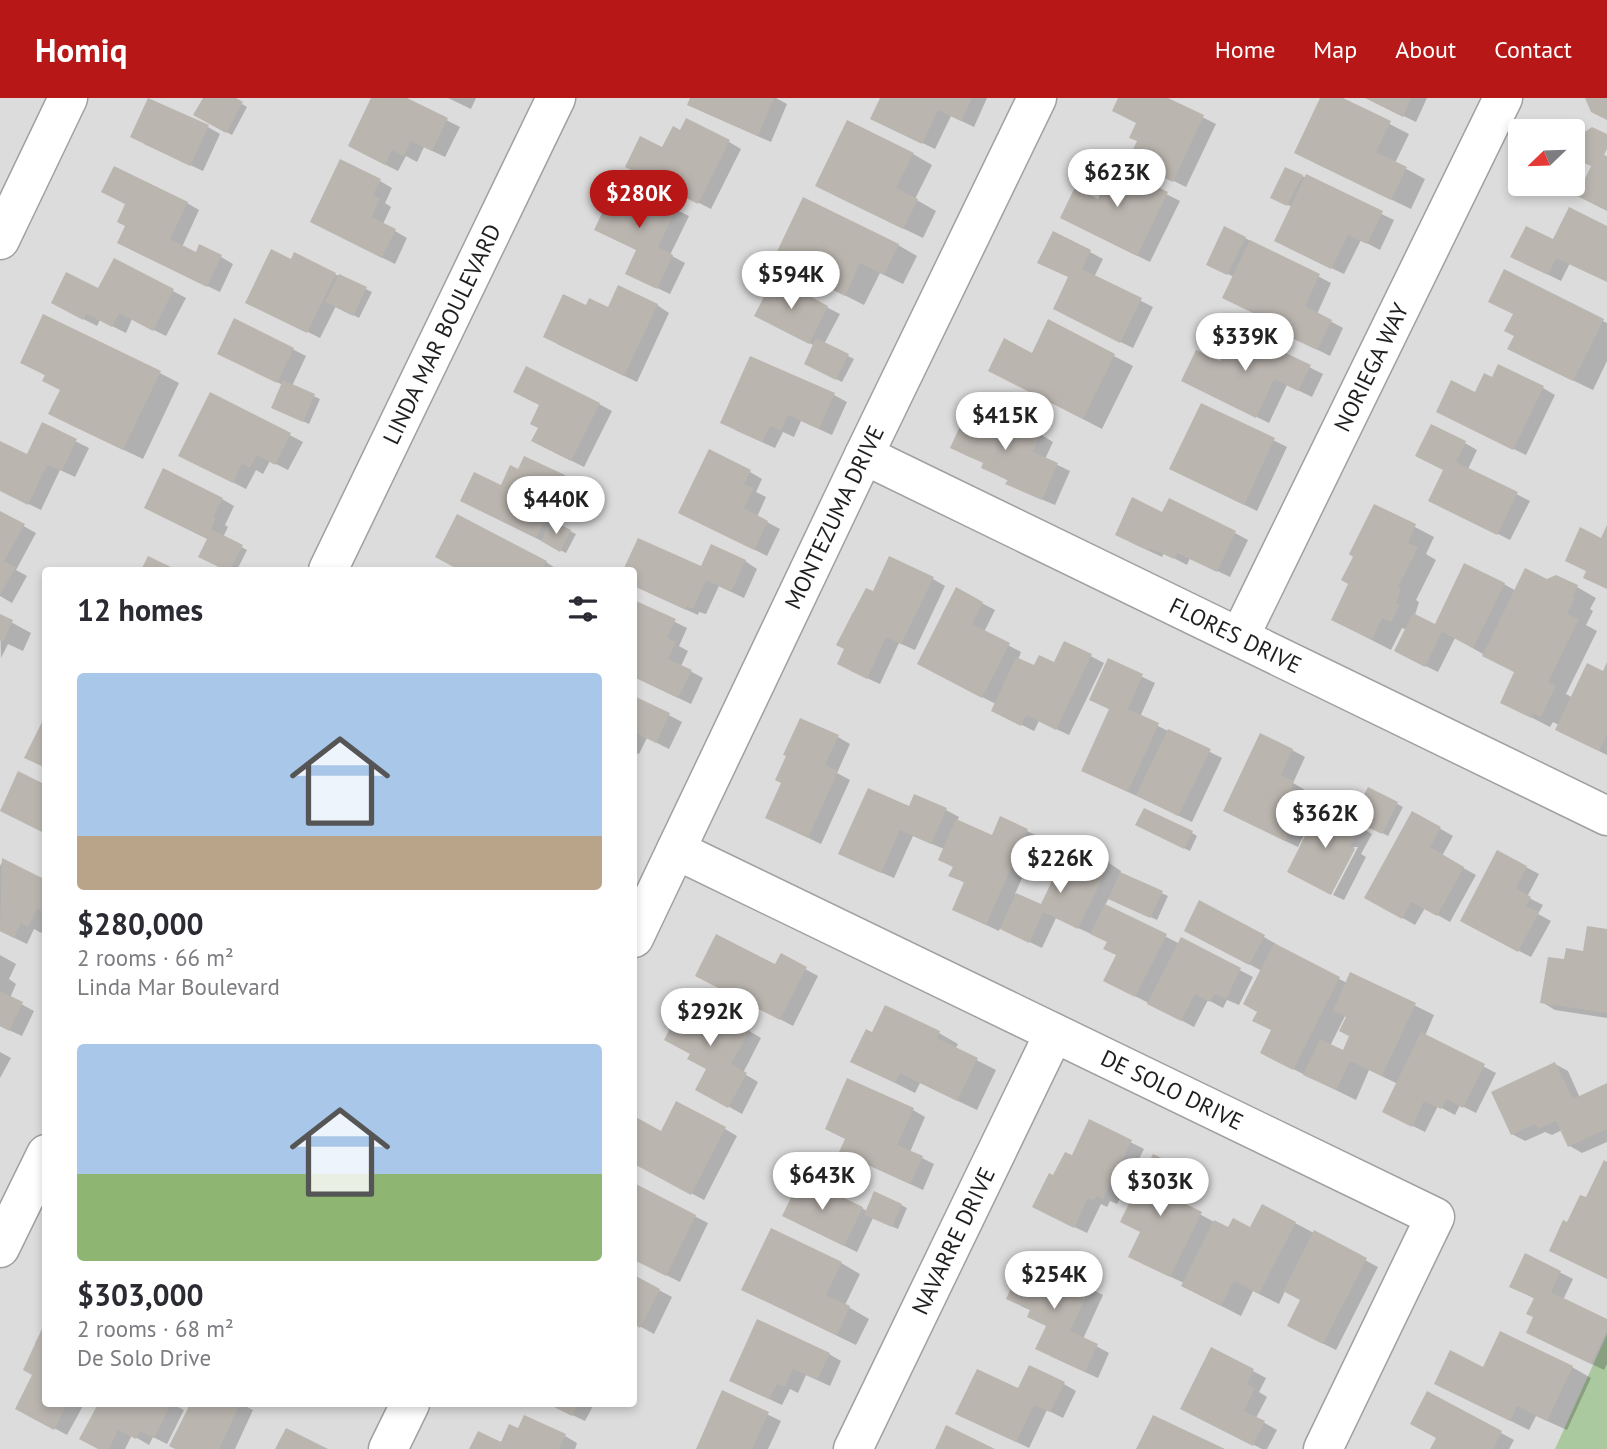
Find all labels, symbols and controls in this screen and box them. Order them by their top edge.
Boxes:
text: Homiq [35,28,127,71]
text: Home [1215,34,1275,65]
text: Map [1313,34,1357,65]
text: About [1395,34,1456,65]
text: Contact [1494,34,1572,65]
north arrow [1508,119,1586,196]
map controls [1508,119,1585,196]
pin: $623K [1068,150,1166,209]
text: $623K [1084,157,1150,186]
pin: $280K [590,170,688,230]
text: $280K [606,178,672,207]
street label: LINDA MAR BOULEVARD [376,219,507,449]
pin: $594K [742,252,840,311]
text: $594K [758,259,824,288]
street label: NORIEGA WAY [1327,298,1415,436]
pin: $339K [1196,314,1294,373]
text: $339K [1212,321,1278,350]
pin: $415K [956,392,1054,452]
text: $415K [972,400,1038,429]
street label: MONTEZUMA DRIVE [778,421,890,613]
pin: $440K [507,476,605,536]
text: $440K [523,484,589,513]
text: 12 homes [77,590,203,629]
icon: filters [564,590,602,628]
street label: FLORES DRIVE [1165,591,1306,679]
icon: home [277,718,403,844]
pin: $362K [1276,790,1374,850]
text: $362K [1292,798,1358,827]
pin: $226K [1011,836,1109,895]
text: $226K [1027,843,1093,872]
text: $280,000 [77,904,204,943]
text: 2 rooms · 66 m² [77,943,234,972]
text: Linda Mar Boulevard [77,972,280,1001]
pin: $292K [661,988,759,1048]
text: $292K [677,996,743,1025]
street label: DE SOLO DRIVE [1096,1043,1248,1136]
icon: home [277,1089,403,1215]
pin: $643K [773,1152,871,1212]
pin: $303K [1111,1158,1209,1218]
text: $643K [789,1160,855,1189]
street label: NAVARRE DRIVE [905,1162,1001,1319]
text: $303K [1127,1166,1193,1195]
pin: $254K [1005,1252,1103,1311]
text: $254K [1021,1259,1087,1288]
text: $303,000 [77,1275,204,1314]
text: 2 rooms · 68 m² [77,1314,234,1343]
text: De Solo Drive [77,1343,211,1372]

